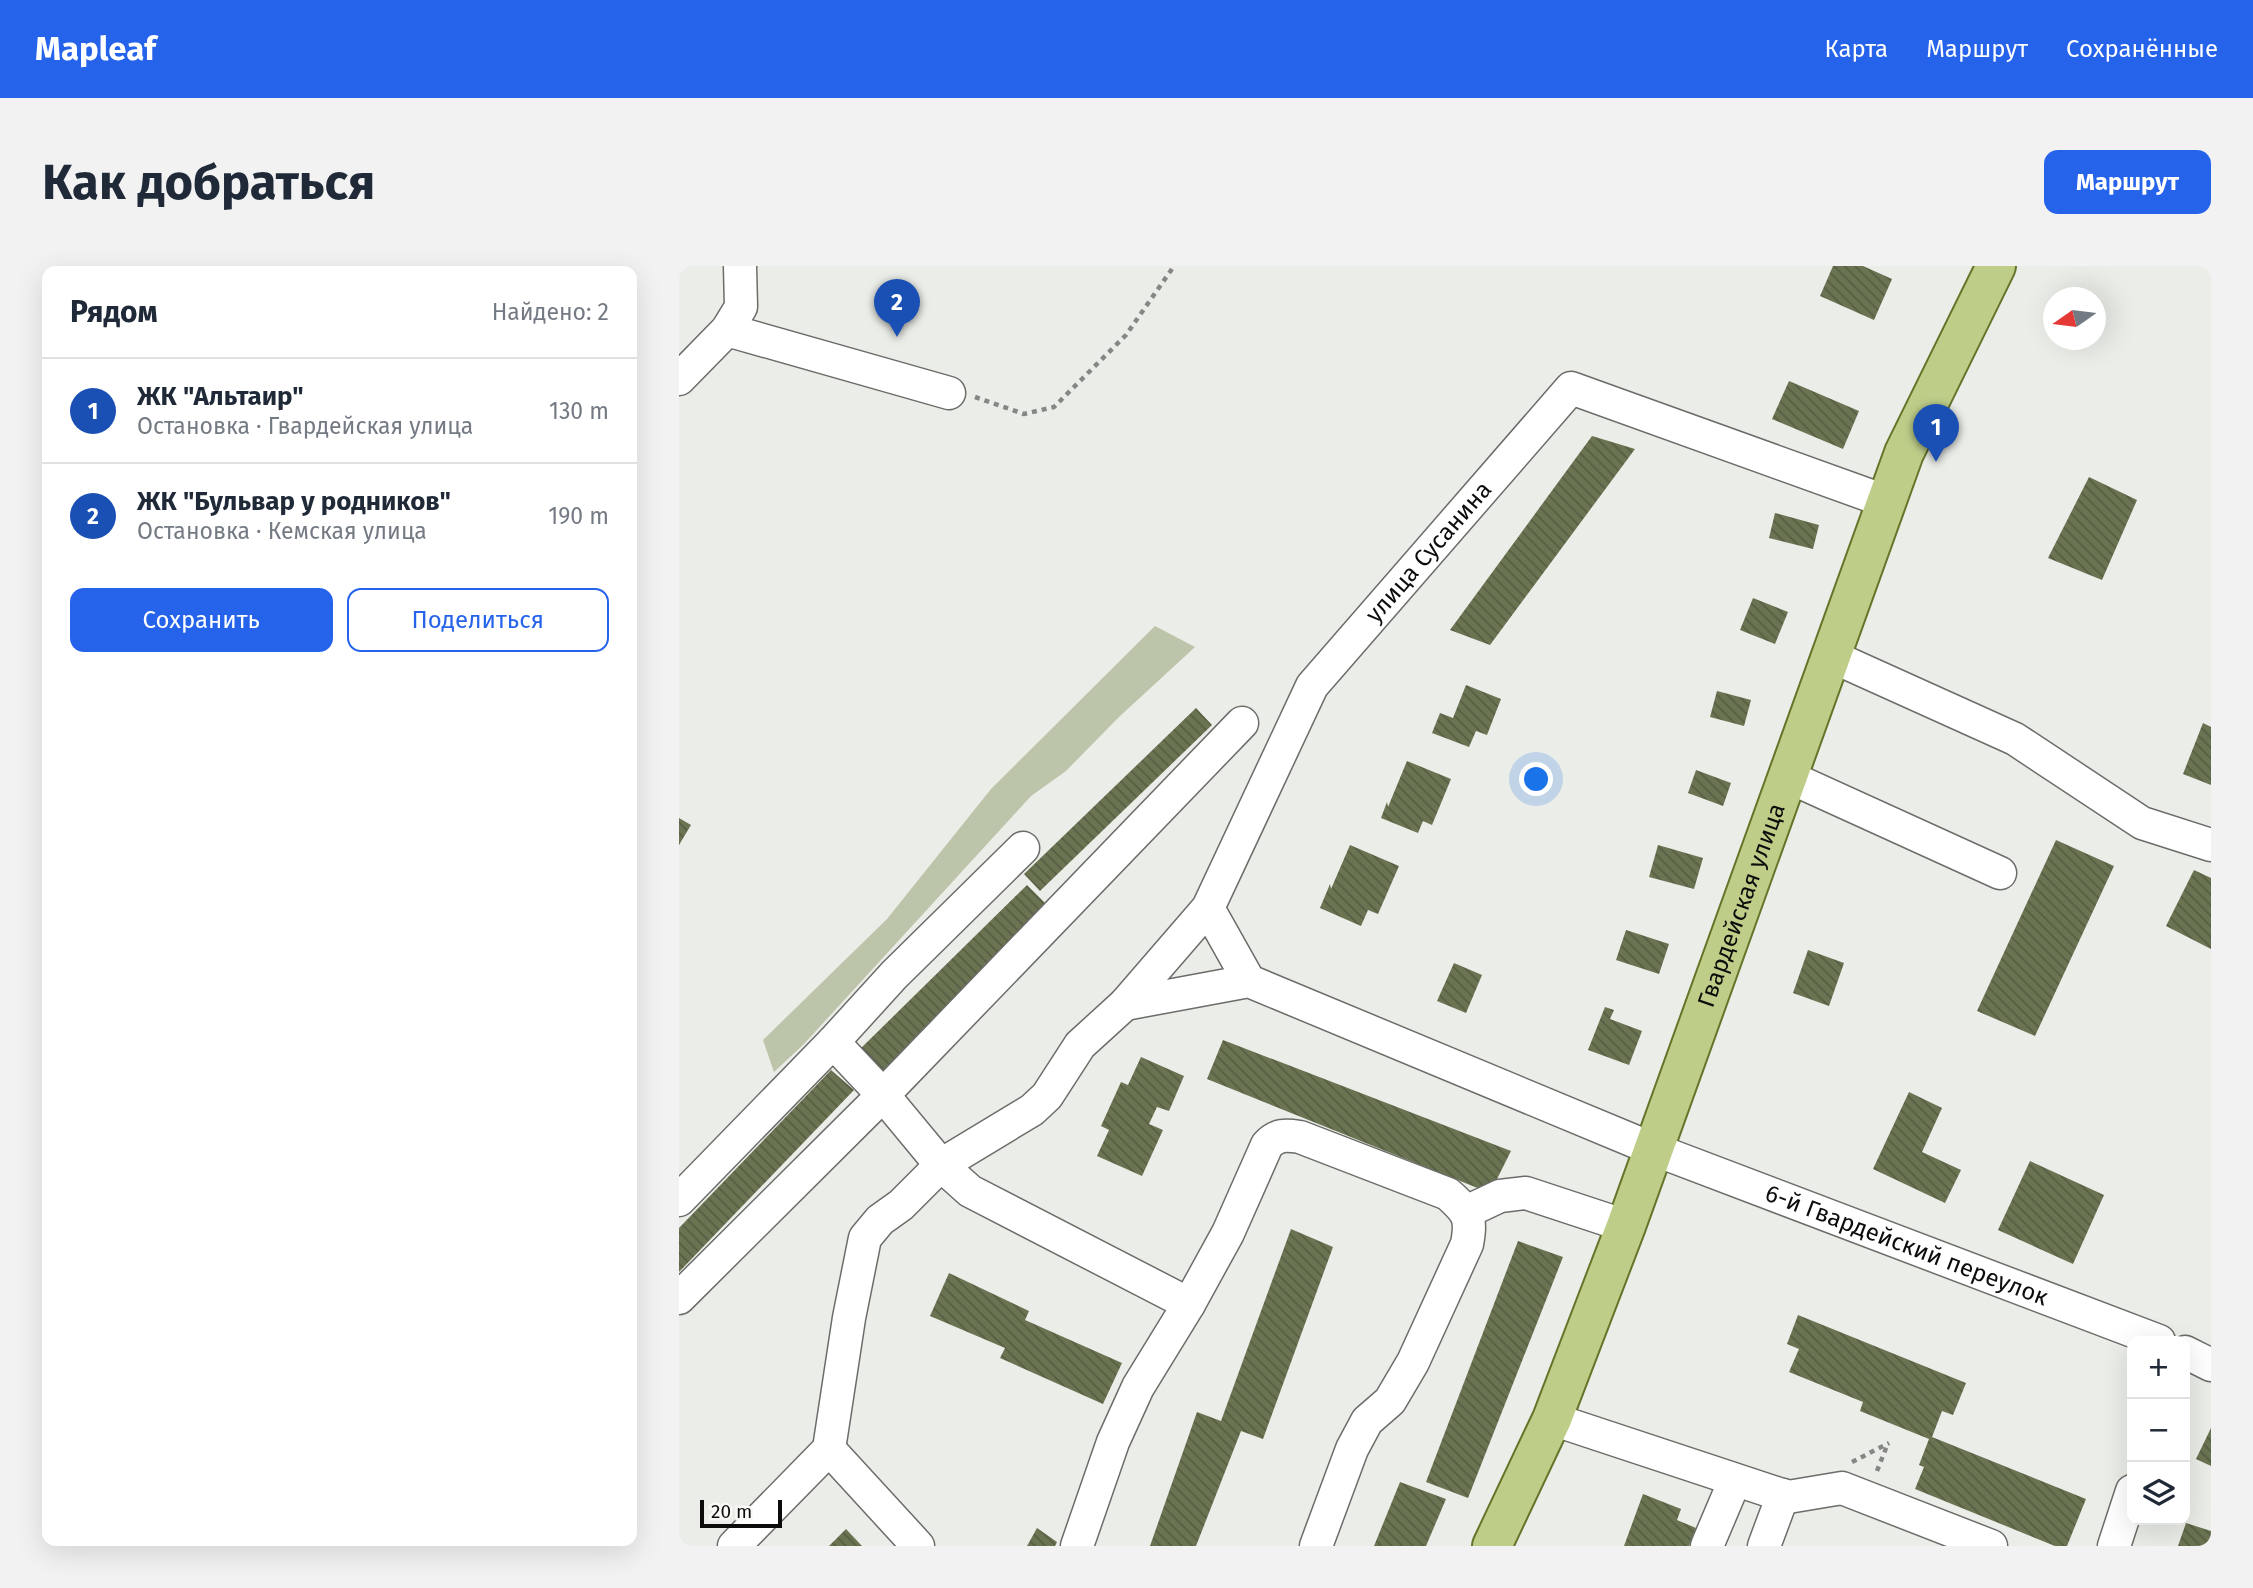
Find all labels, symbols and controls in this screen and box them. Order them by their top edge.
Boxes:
text: Mapleaf [35,29,156,69]
text: Карта [1825,35,1888,63]
text: Маршрут [1926,35,2028,63]
text: Сохранённые [2066,35,2218,63]
button: Маршрут [2044,150,2211,214]
text: Как добраться [42,153,375,212]
pin: 2 [874,279,920,337]
north arrow [2043,287,2106,350]
text: Рядом [70,294,158,330]
text: Найдено: 2 [492,298,609,326]
text: ЖК "Альтаир" [137,381,304,412]
text: 1 [88,397,98,425]
text: 130 m [549,397,609,425]
pin: 1 [1913,404,1959,462]
text: Остановка · Гвардейская улица [137,412,473,440]
street label: улица Сусанина [1360,476,1497,628]
text: ЖК "Бульвар у родников" [137,486,451,517]
text: 2 [87,502,99,530]
text: 190 m [548,502,609,530]
text: Остановка · Кемская улица [137,517,427,545]
button: Сохранить [70,588,333,652]
button: Поделиться [347,588,609,652]
your location [1519,762,1553,796]
street label: Гвардейская улица [1692,800,1791,1011]
street label: 6-й Гвардейский переулок [1761,1179,2053,1312]
map controls [2127,1336,2190,1525]
button: + [2127,1336,2190,1399]
button: − [2127,1399,2190,1462]
button: layers [2127,1462,2190,1525]
scale bar [700,1497,782,1529]
text: 20 m [711,1500,752,1523]

